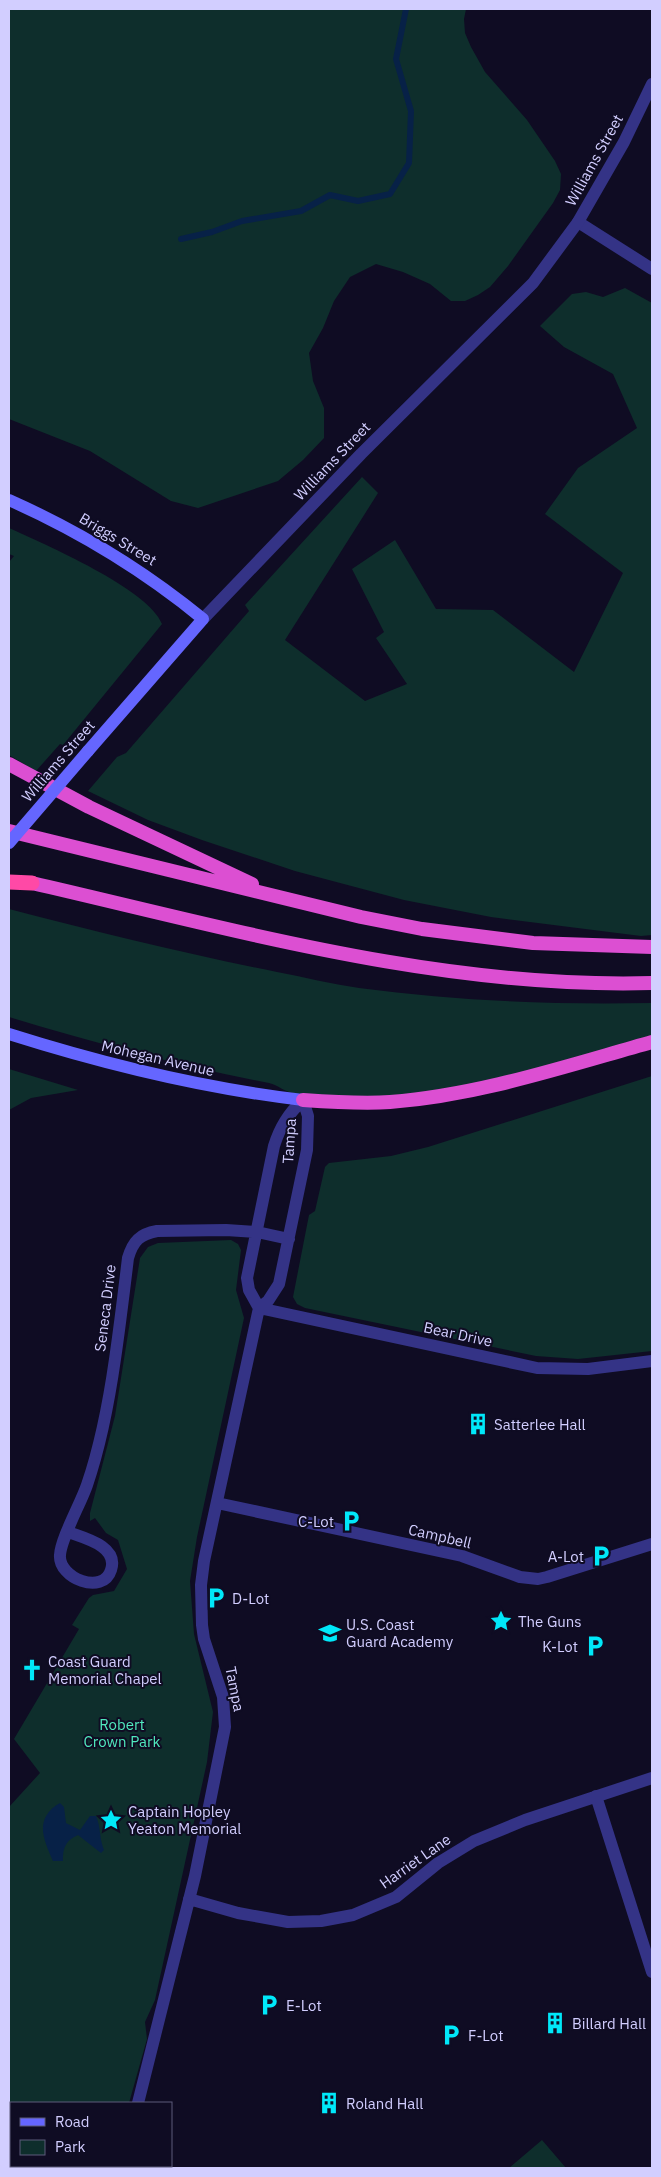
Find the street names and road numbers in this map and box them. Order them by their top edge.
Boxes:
street label: Williams Street [561,111,627,209]
street label: Williams Street [290,418,374,504]
street label: Briggs Street [76,508,160,570]
street label: Williams Street [17,716,99,806]
street label: Mohegan Avenue [100,1036,216,1080]
street label: Tampa [278,1118,300,1164]
street label: Seneca Drive [90,1263,120,1353]
street label: Bear Drive [422,1317,494,1351]
street label: Campbell [407,1520,473,1552]
street label: Tampa [221,1665,249,1713]
street label: Harriet Lane [376,1830,454,1892]

